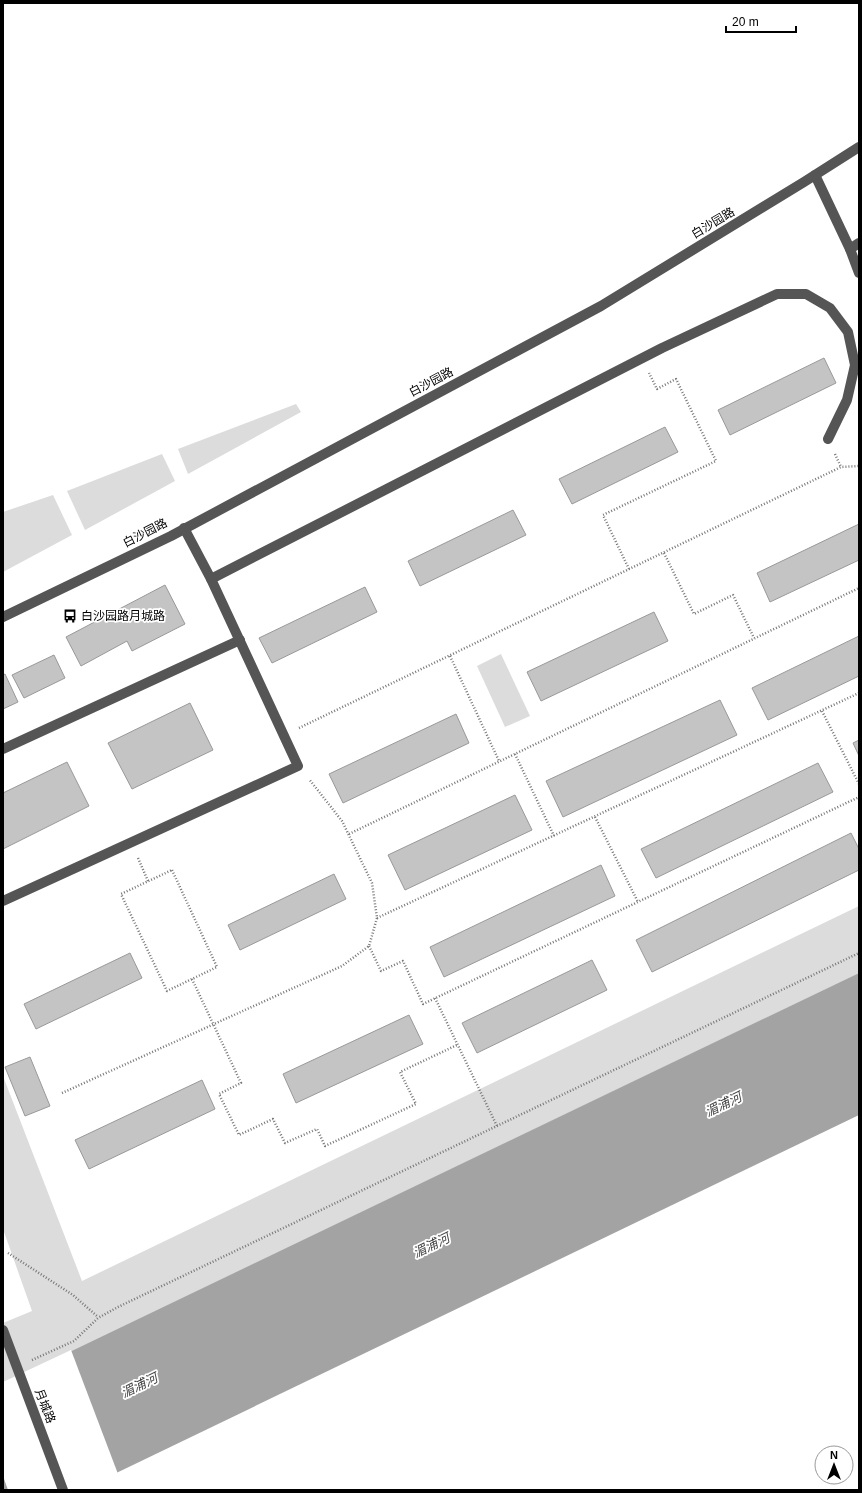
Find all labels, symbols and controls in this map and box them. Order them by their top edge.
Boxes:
scale bar [726,8,796,34]
text: 20 m [732,15,759,29]
street label: 白沙园路 [689,205,737,241]
street label: 白沙园路 [407,365,455,399]
street label: 白沙园路 [120,516,170,550]
bus stop icon: 白沙园路月城路 [62,608,78,624]
place label: 白沙园路月城路 [81,609,165,623]
water label: 湄浦河 [702,1088,747,1120]
water label: 湄浦河 [410,1229,455,1261]
water label: 湄浦河 [118,1369,163,1401]
street label: 月城路 [32,1387,58,1425]
north arrow [814,1445,854,1485]
text: N [830,1449,838,1461]

